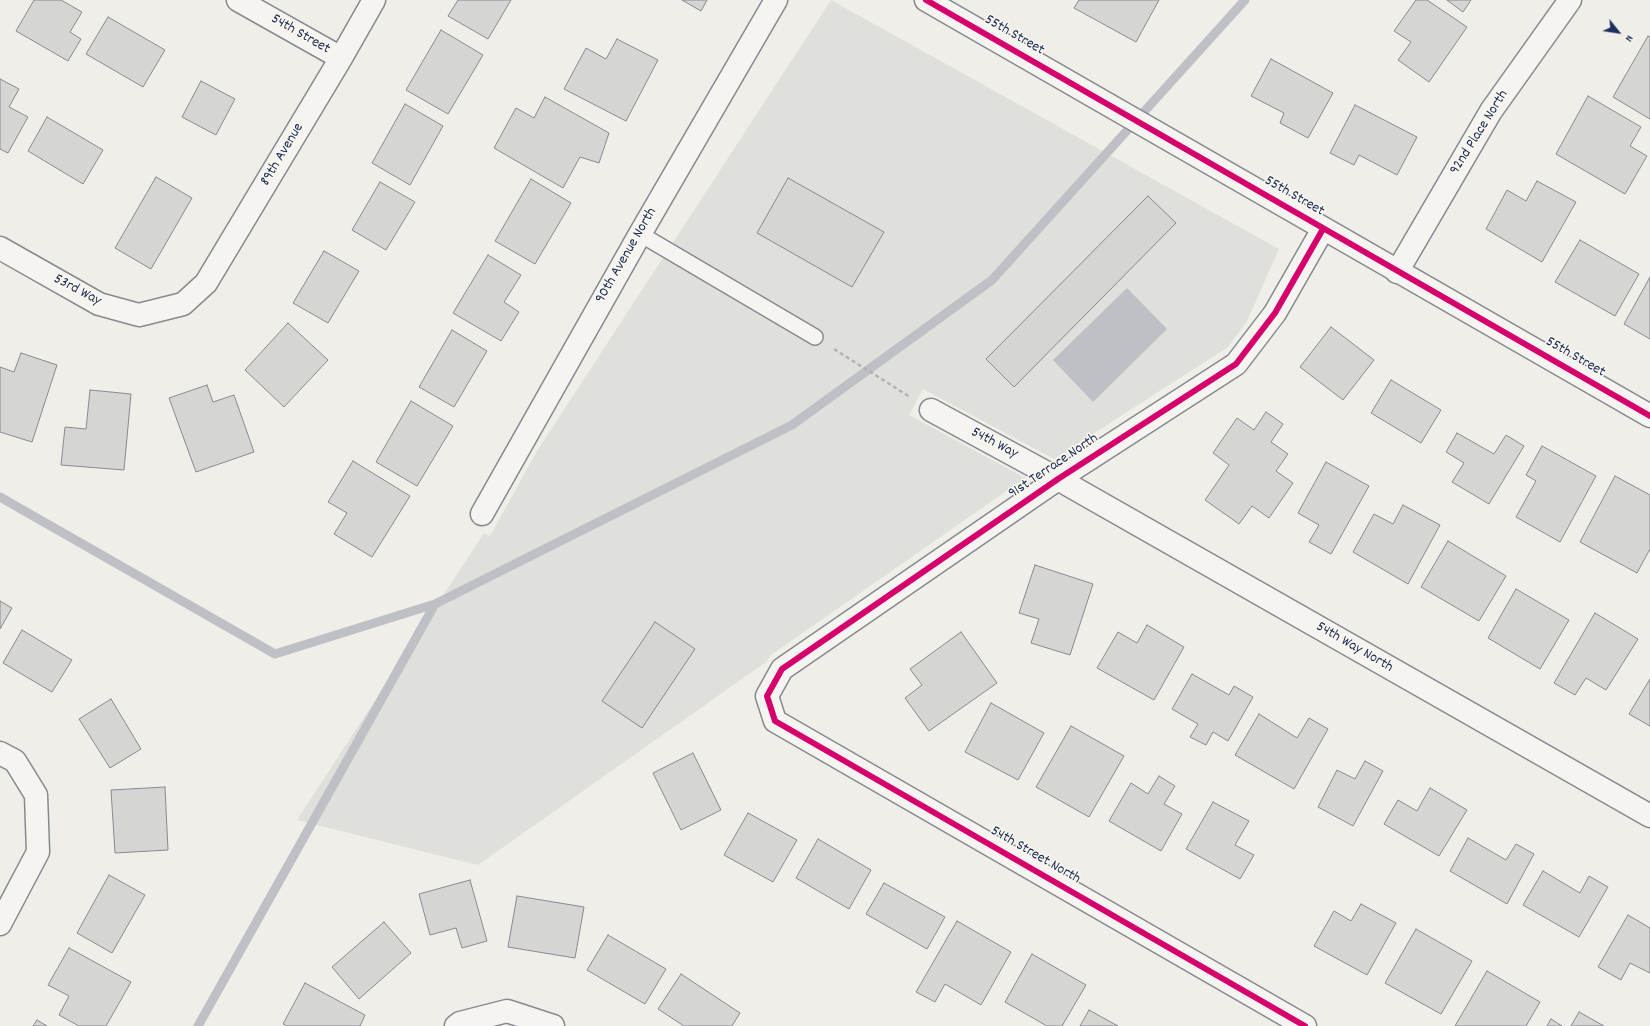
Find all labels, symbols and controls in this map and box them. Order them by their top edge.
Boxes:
street label: 54th Street [267,11,333,59]
street label: 55th Street [981,12,1047,60]
north arrow [1598,12,1638,52]
text: N [1620,32,1637,44]
street label: 92nd Place North [1447,87,1513,179]
street label: 89th Avenue [257,120,309,190]
street label: 55th Street [1261,173,1327,221]
street label: 90th Avenue North [592,205,662,307]
street label: 53rd Way [50,271,104,311]
street label: 55th Street [1542,334,1608,382]
street label: 54th Way [967,424,1021,464]
street label: 91st Terrace North [1006,430,1102,504]
street label: 54th Way North [1312,619,1396,677]
street label: 54th Street North [987,823,1083,889]

